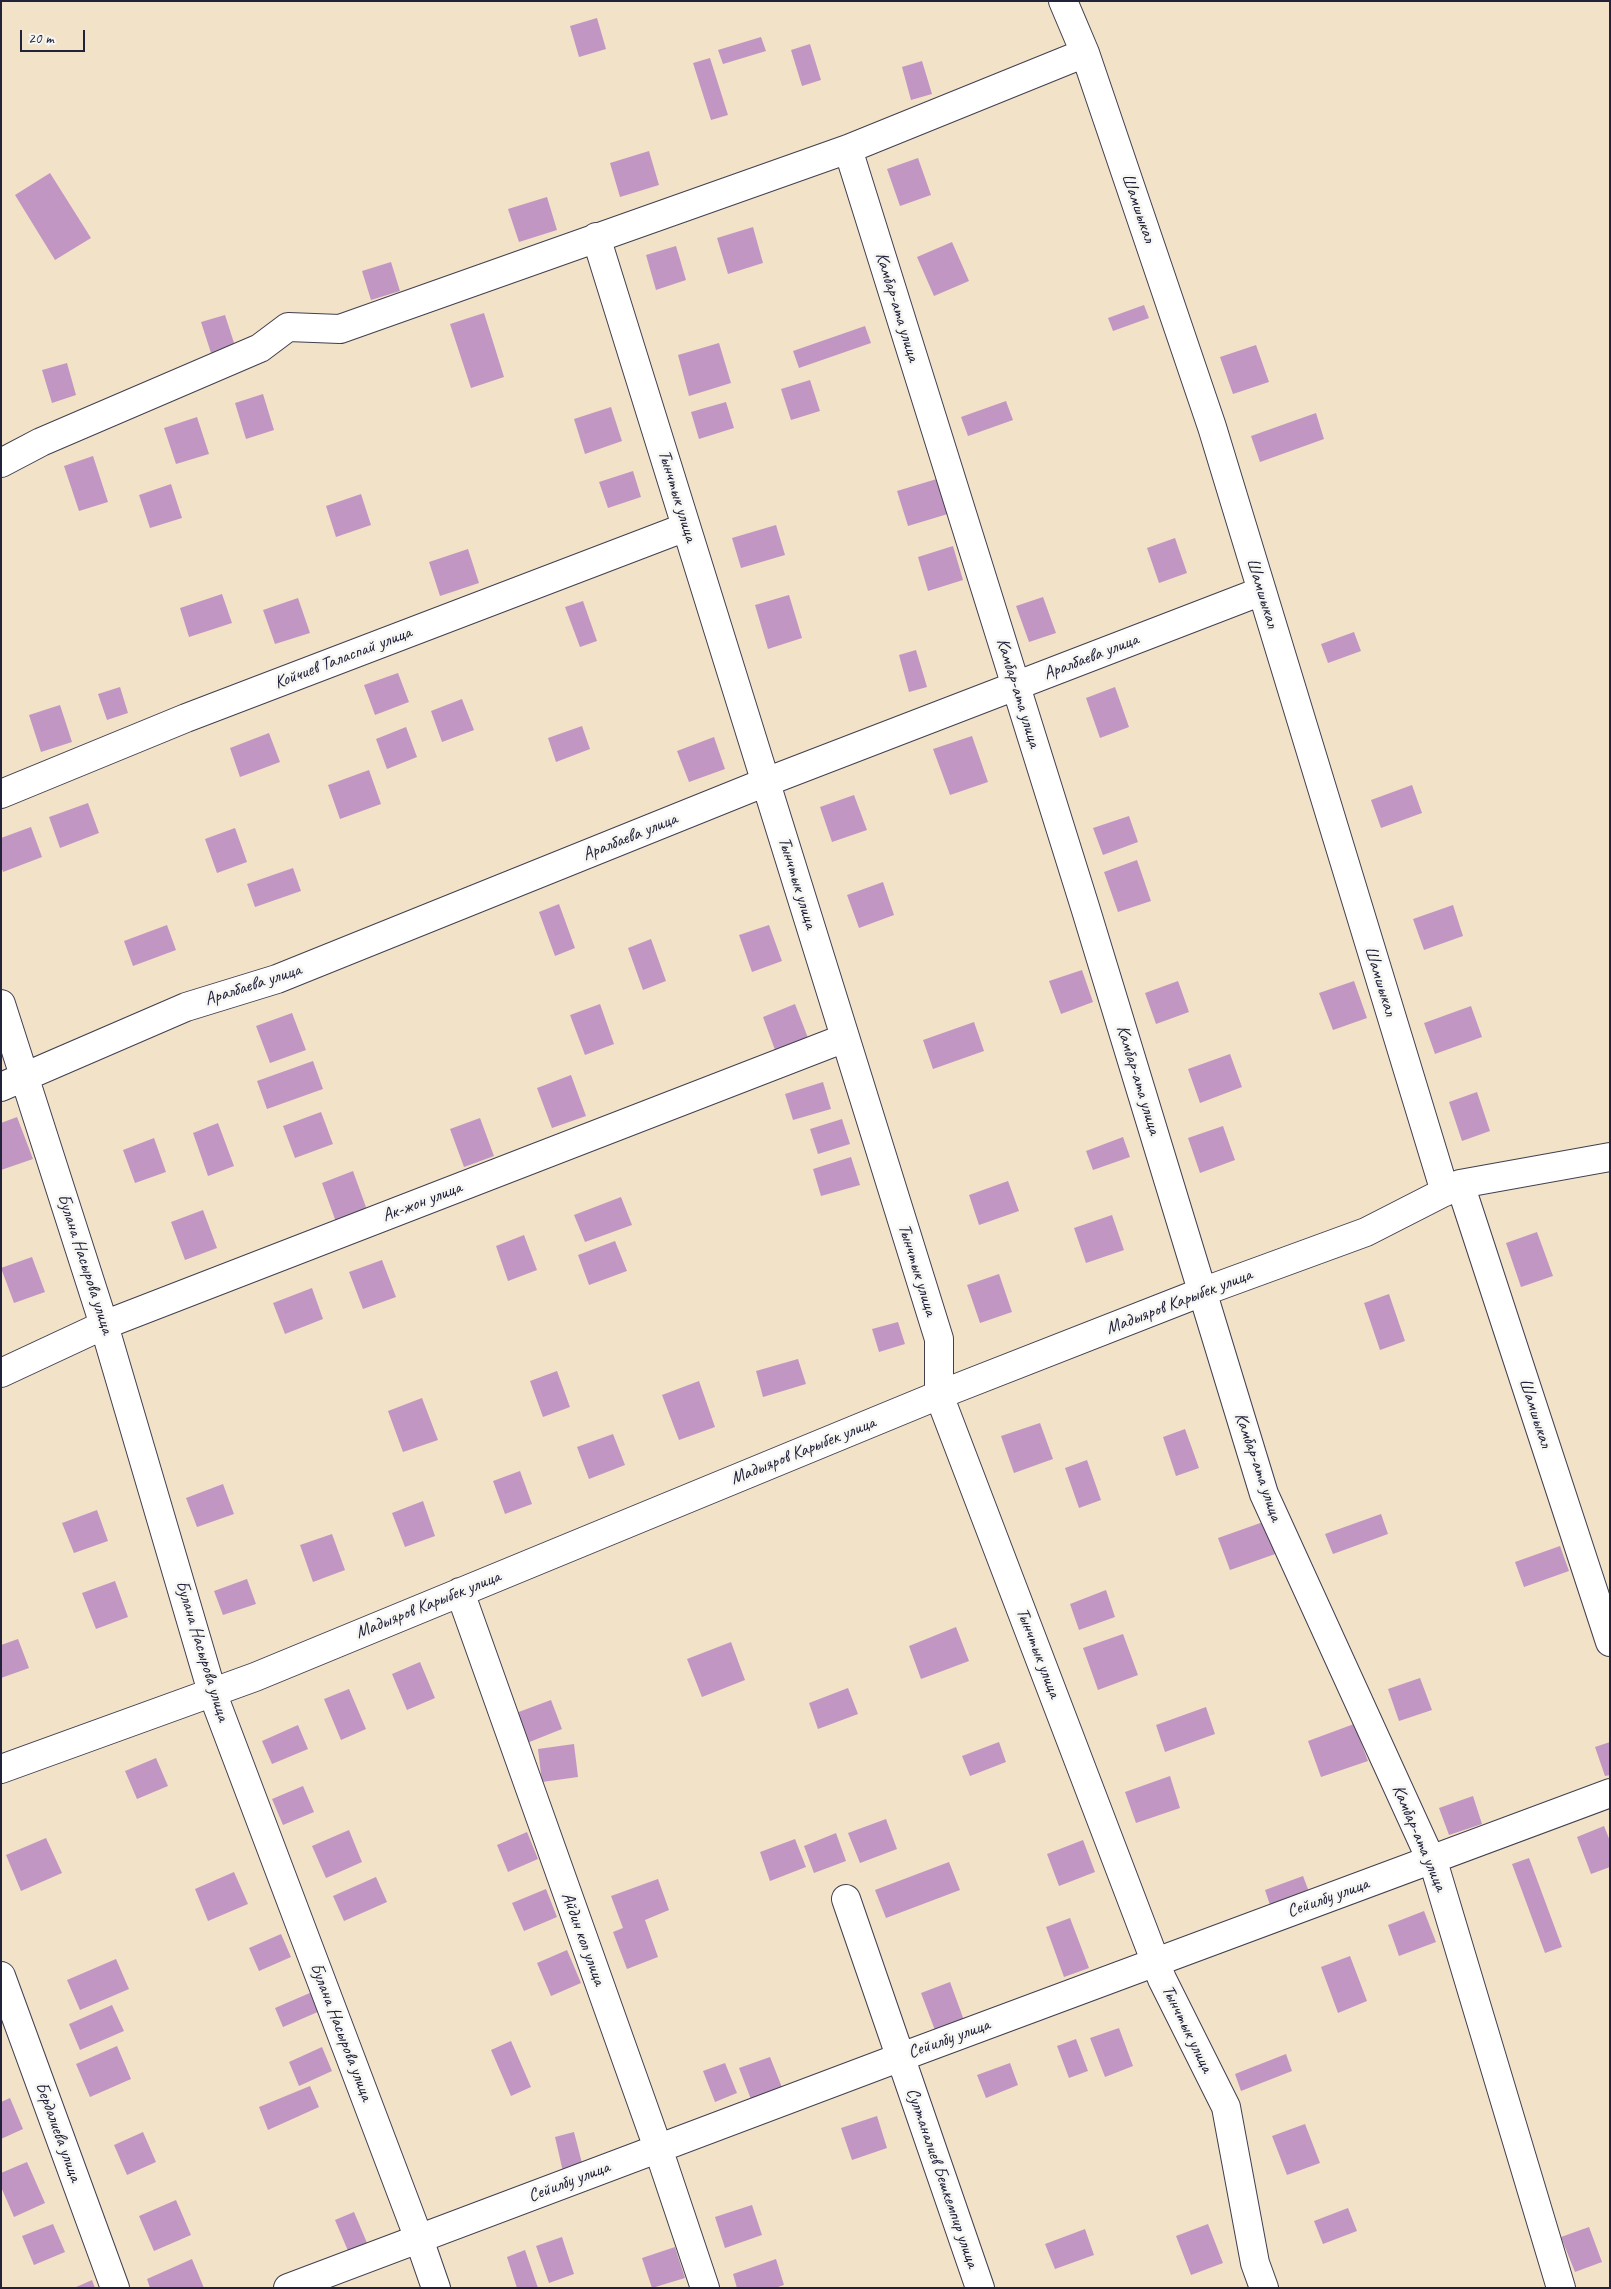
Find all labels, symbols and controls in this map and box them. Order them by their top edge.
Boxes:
scale bar [22,20,88,52]
text: 20 m [28,29,54,48]
street label: Шамшыкал [1116,171,1160,245]
street label: Камбар-ата улица [870,250,924,364]
street label: Тынчтык улица [653,448,701,544]
street label: Шамшыкал [1241,556,1283,630]
street label: Койчиев Таласпай улица [271,622,415,694]
street label: Аралбаева улица [1040,629,1142,685]
street label: Камбар-ата улица [991,636,1045,750]
street label: Аралбаева улица [580,808,680,866]
street label: Тынчтык улица [773,835,821,931]
street label: Шамшыкал [1359,944,1401,1018]
street label: Аралбаева улица [202,959,304,1011]
street label: Камбар-ата улица [1111,1023,1165,1137]
street label: Ак-жон улица [379,1177,465,1227]
street label: Булана Насырова улица [52,1191,118,1337]
street label: Тынчтык улица [893,1222,941,1318]
street label: Мадыяров Карыбек улица [1103,1264,1255,1340]
street label: Шамшыкал [1514,1376,1556,1450]
street label: Камбар-ата улица [1229,1410,1287,1524]
street label: Мадыяров Карыбек улица [727,1412,879,1490]
street label: Мадыяров Карыбек улица [352,1566,504,1644]
street label: Булана Насырова улица [170,1578,234,1724]
street label: Тынчтык улица [1011,1605,1065,1701]
street label: Камбар-ата улица [1387,1782,1451,1894]
street label: Сейилбу улица [1284,1873,1372,1923]
street label: Айдин кол улица [556,1889,610,1989]
street label: Булана Насырова улица [305,1960,377,2104]
street label: Тынчтык улица [1157,1982,1217,2076]
street label: Сейилбу улица [905,2014,993,2064]
street label: Бердалиева улица [30,2079,86,2185]
street label: Султаналиев Бешкемпир улица [901,2085,983,2271]
street label: Сейилбу улица [525,2157,613,2207]

